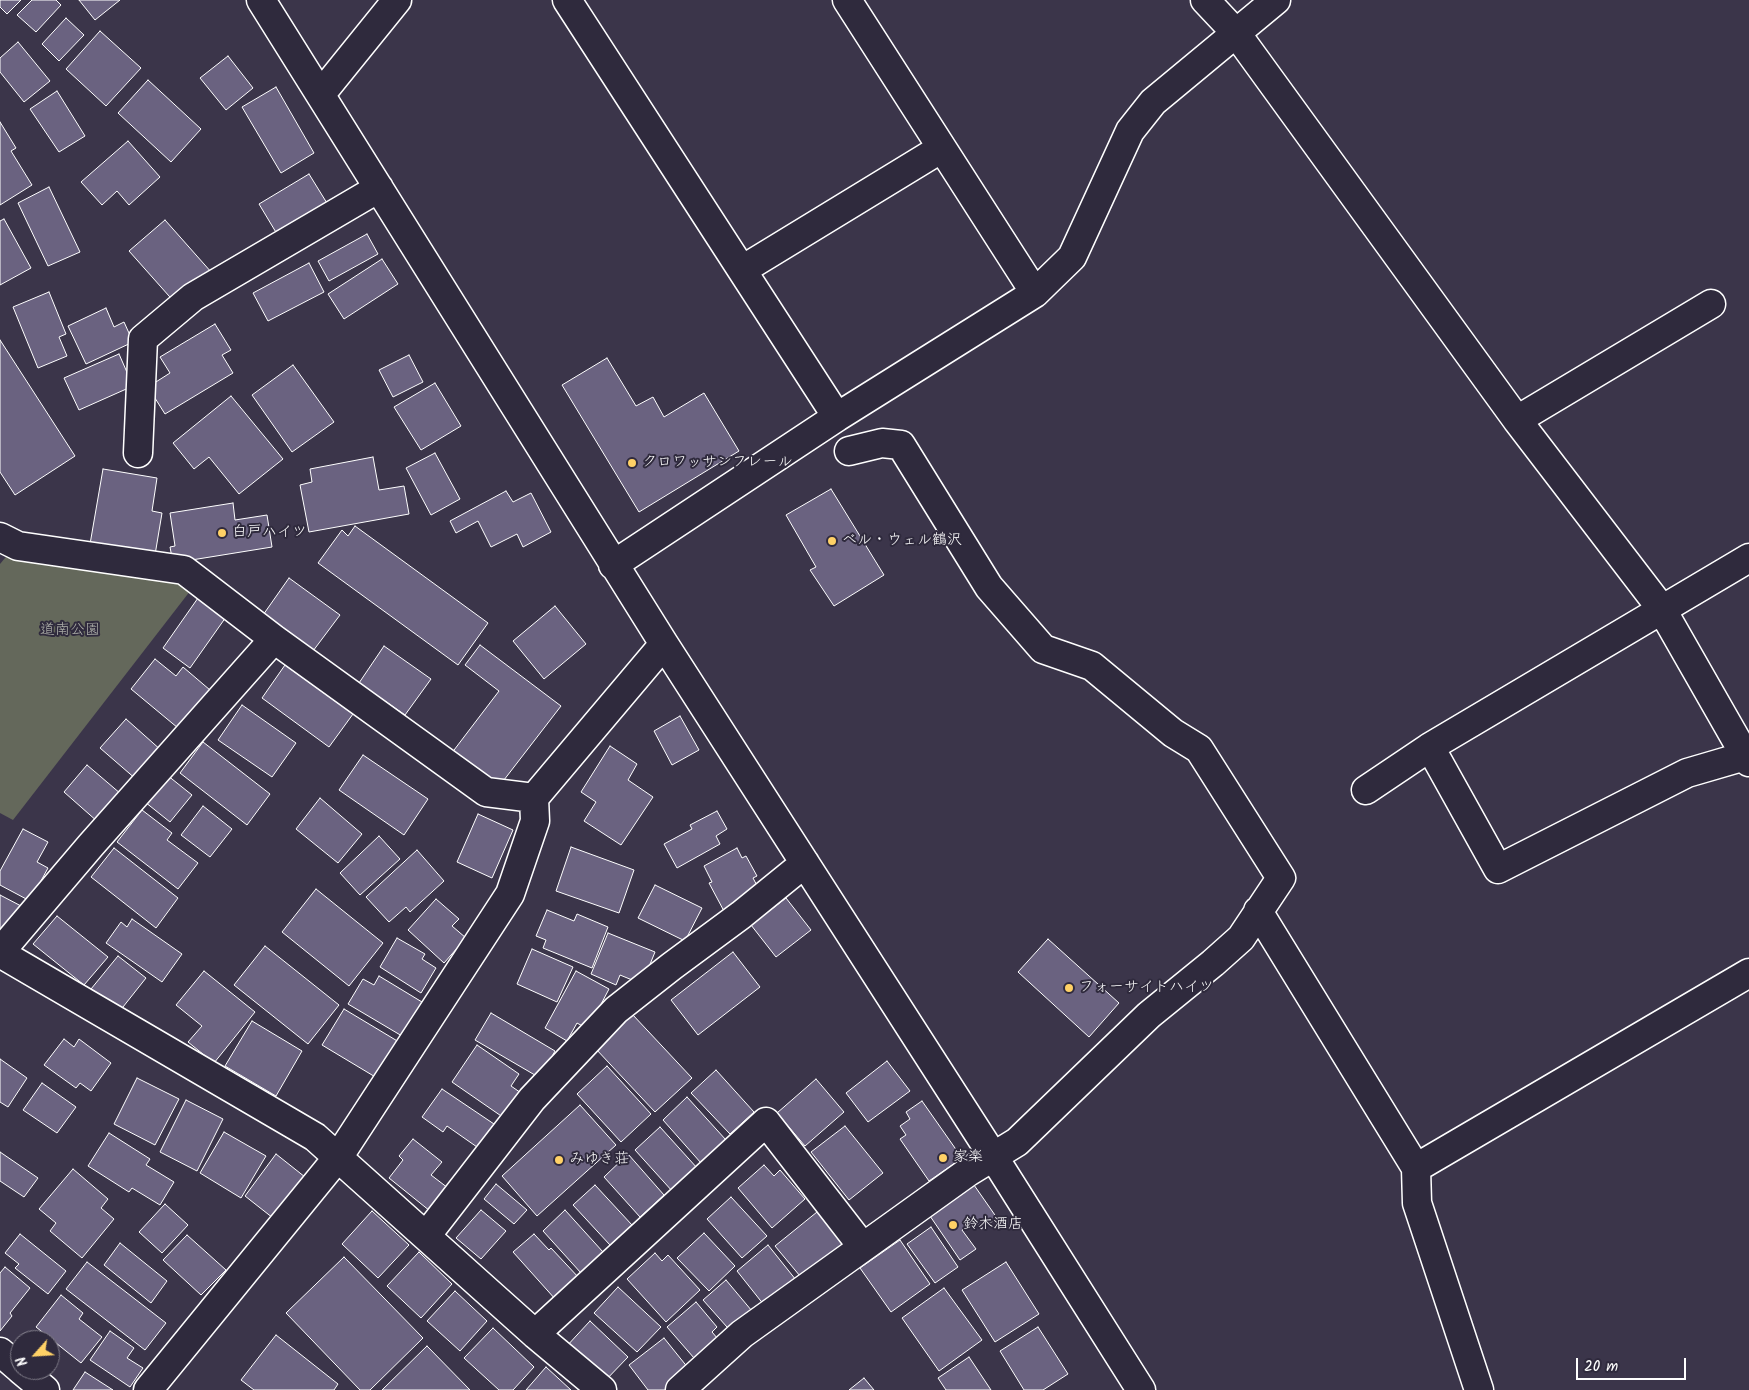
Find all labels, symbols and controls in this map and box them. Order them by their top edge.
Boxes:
place label: クロワッサンフレール [642,454,793,472]
marker: クロワッサンフレール [626,457,638,469]
place label: 白戸ハイツ [232,524,307,542]
marker: 白戸ハイツ [216,527,228,539]
place label: ベル・ウェル鶴沢 [842,532,962,550]
marker: ベル・ウェル鶴沢 [826,535,838,547]
park label: 道南公園 [40,622,100,640]
place label: フォーサイトハイツ [1079,979,1214,997]
marker: フォーサイトハイツ [1063,982,1075,994]
place label: 家楽 [953,1149,983,1167]
place label: みゆき荘 [569,1151,629,1169]
marker: 家楽 [937,1152,949,1164]
marker: みゆき荘 [553,1154,565,1166]
place label: 鈴木酒店 [963,1216,1023,1234]
marker: 鈴木酒店 [947,1219,959,1231]
north arrow [10,1330,60,1380]
scale bar [1579,1348,1689,1380]
text: N [11,1352,34,1370]
text: 20 m [1584,1355,1618,1379]

